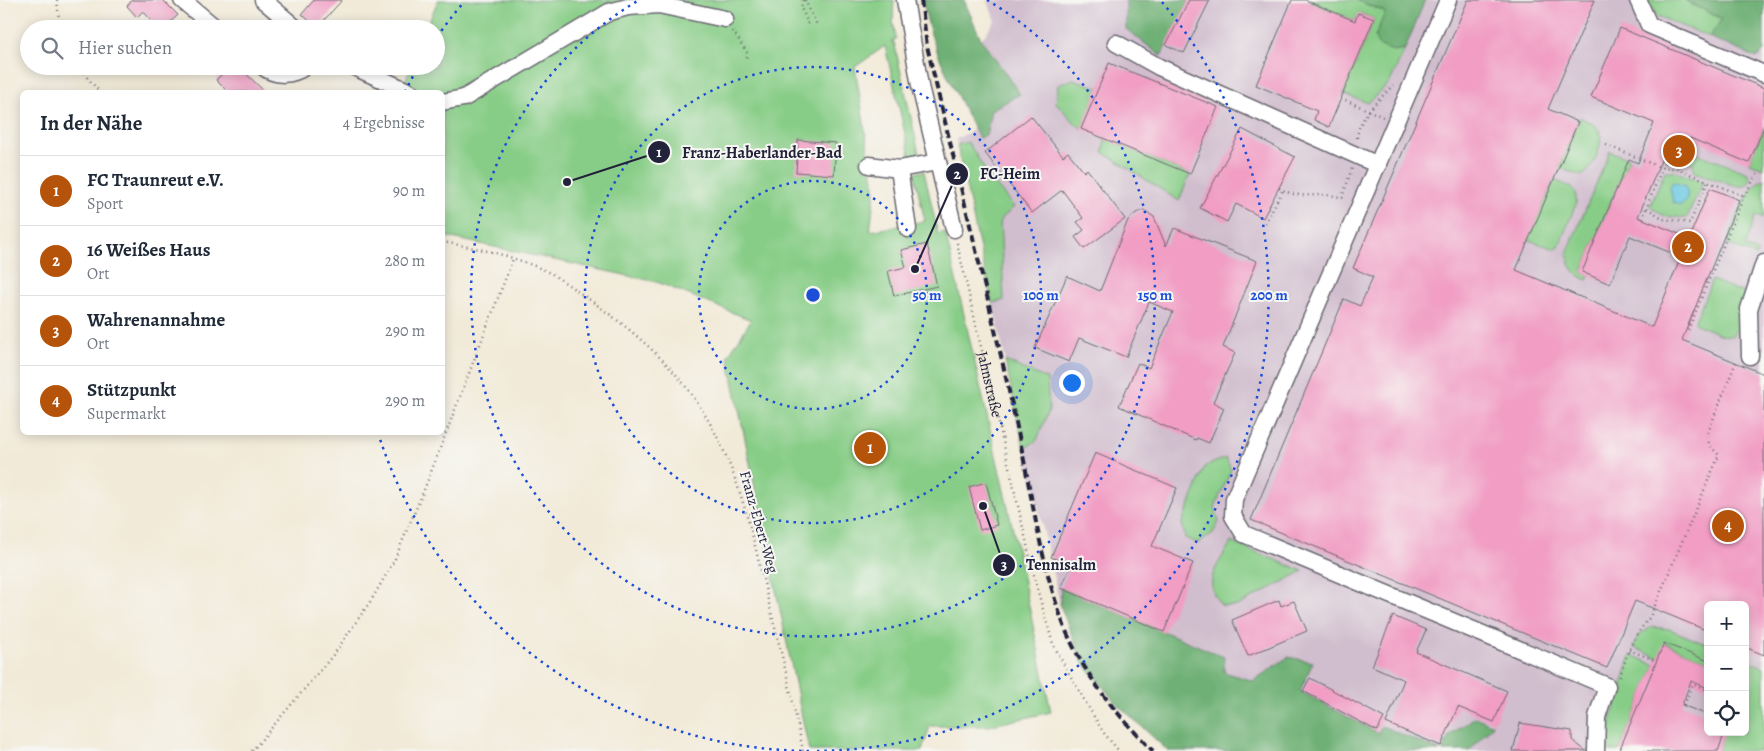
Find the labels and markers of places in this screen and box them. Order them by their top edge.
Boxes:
pin: 3 [1663,132,1695,170]
callout: Franz-Haberlander-Bad [647,137,852,168]
callout: FC-Heim [945,158,1050,189]
pin: 2 [1672,228,1704,266]
centre of rings [804,286,822,304]
pin: 1 [854,429,886,467]
pin: 4 [1712,507,1744,545]
callout: Tennisalm [991,549,1107,580]

